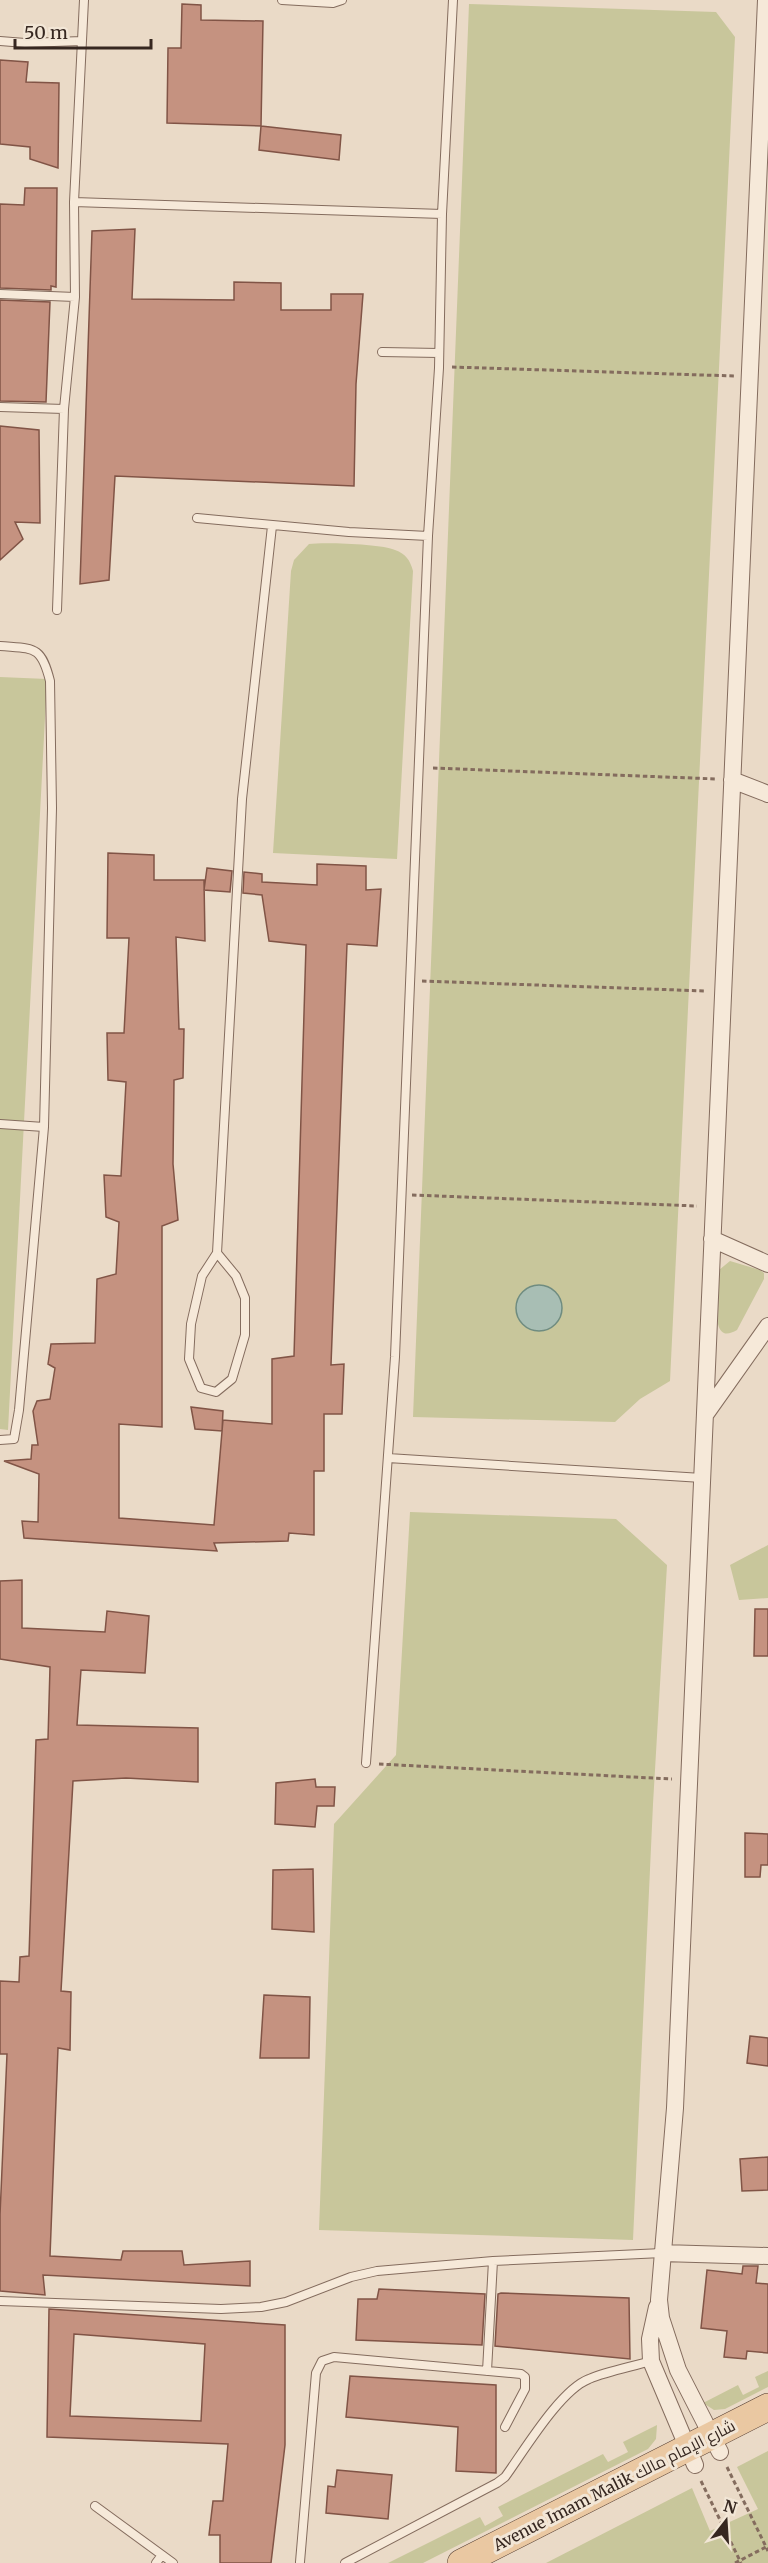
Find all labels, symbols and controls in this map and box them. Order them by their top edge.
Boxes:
scale bar [15,12,152,50]
text: 50 m [24,21,68,44]
street label: Avenue Imam Malik شارع الإمام مالك [489,2415,739,2557]
north arrow [696,2491,756,2551]
text: N [721,2495,740,2518]

